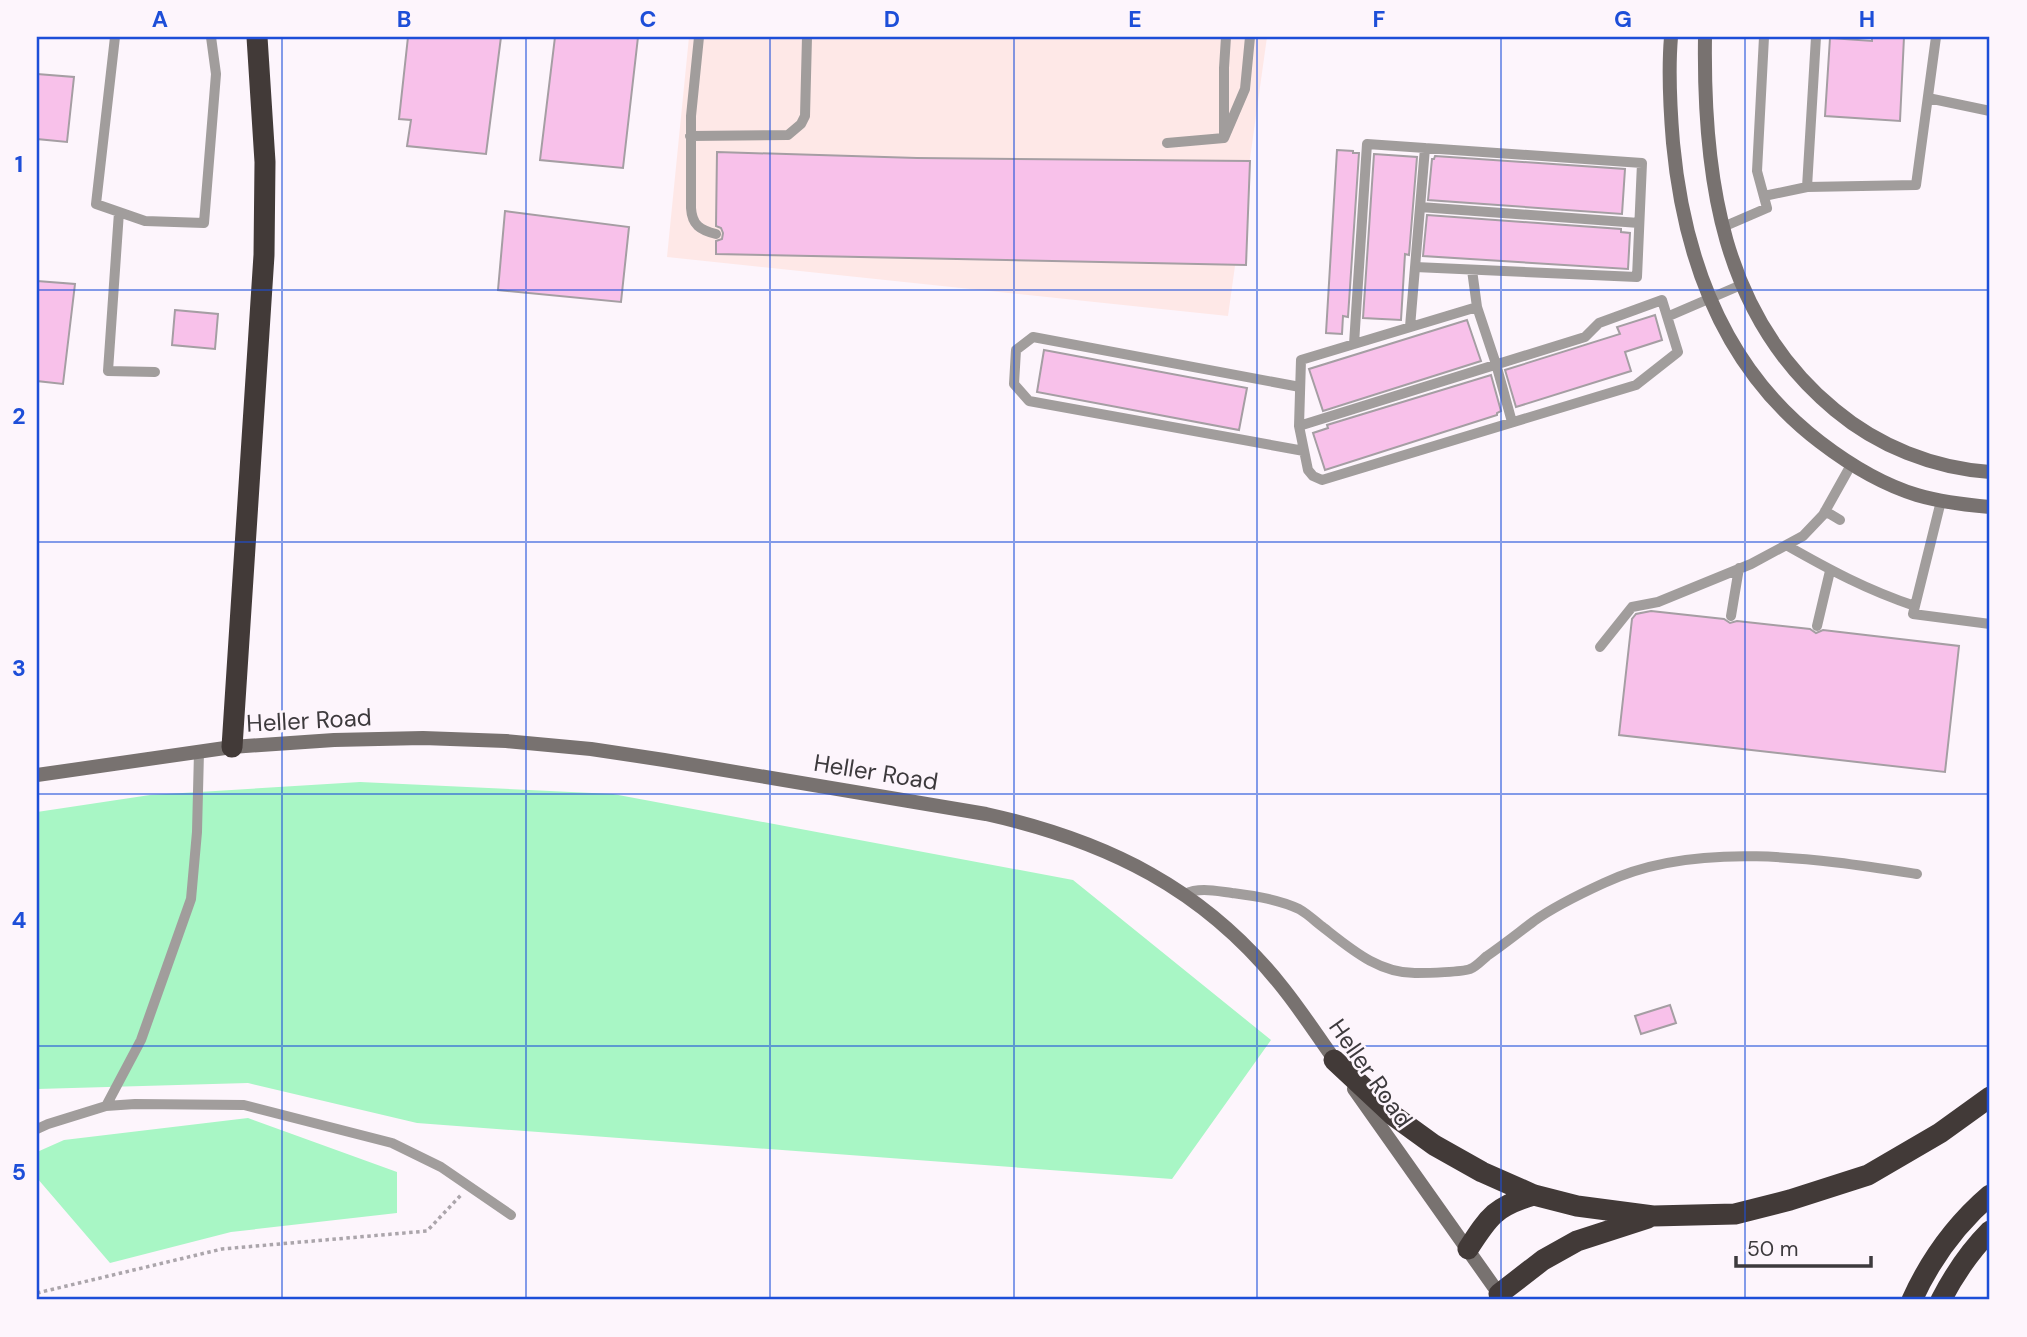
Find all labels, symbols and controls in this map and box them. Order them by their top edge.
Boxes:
text: A [152,4,168,34]
text: B [397,4,411,34]
text: C [640,4,656,34]
text: D [884,4,900,34]
text: E [1128,4,1142,34]
text: F [1373,4,1386,34]
text: G [1614,4,1632,34]
text: H [1859,4,1875,34]
text: 1 [15,149,23,179]
text: 2 [12,401,26,431]
text: 3 [12,653,26,683]
street label: Heller Road [246,701,372,739]
street label: Heller Road [812,747,940,797]
text: 4 [12,905,27,935]
street label: Heller Road [1322,1013,1420,1133]
text: 5 [12,1157,26,1187]
scale bar [1736,1225,1871,1269]
text: 50 m [1747,1235,1798,1263]

